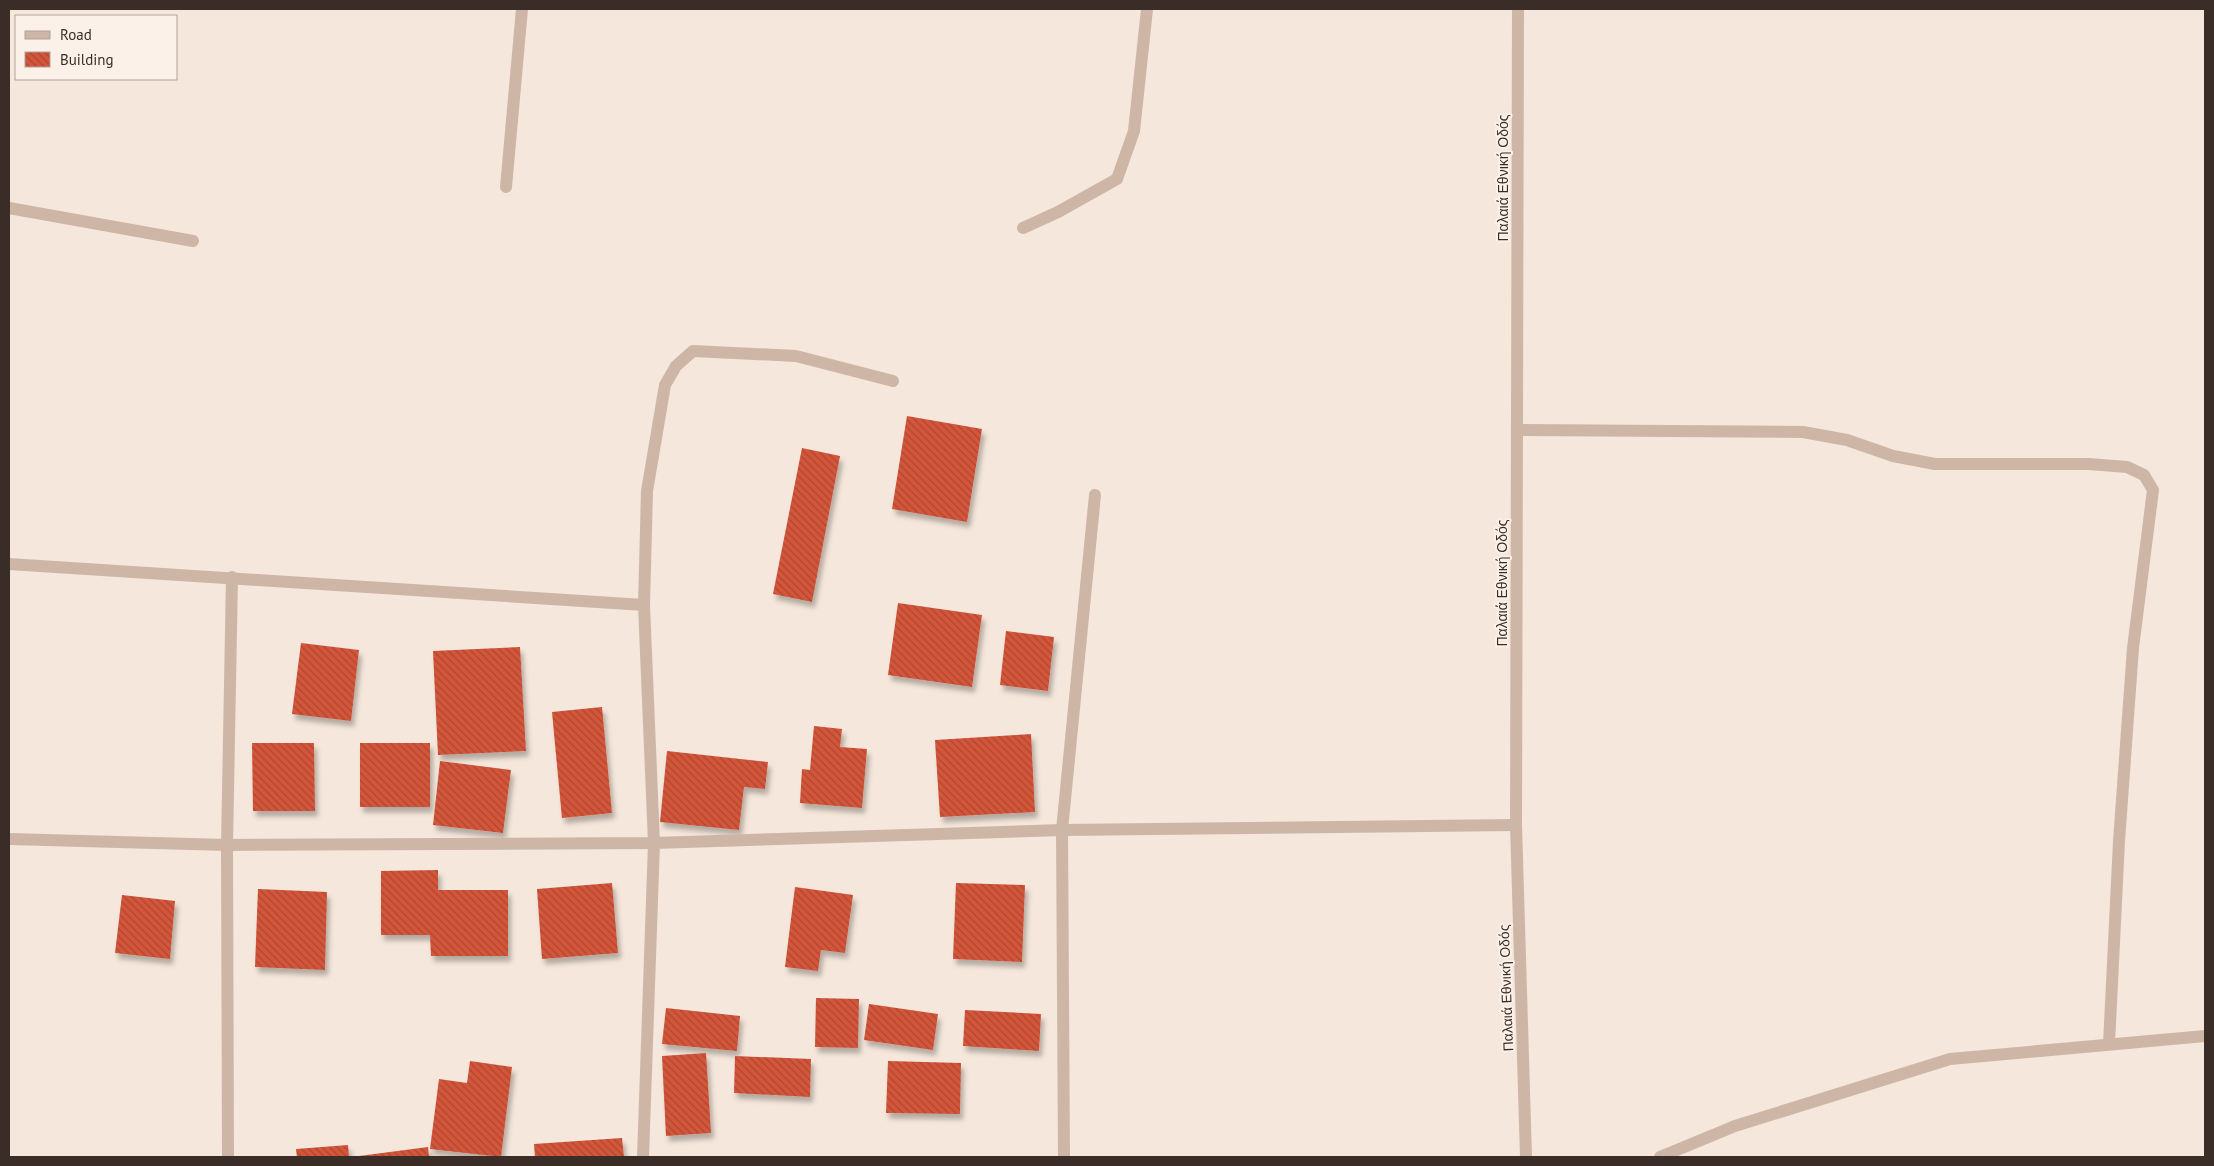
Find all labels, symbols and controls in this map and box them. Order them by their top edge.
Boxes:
legend [15,15,178,80]
text: Road [60,25,92,44]
text: Building [60,50,114,69]
street label: Παλαιά Εθνική Οδός [1494,114,1512,242]
street label: Παλαιά Εθνική Οδός [1493,519,1511,647]
street label: Παλαιά Εθνική Οδός [1495,924,1517,1052]

